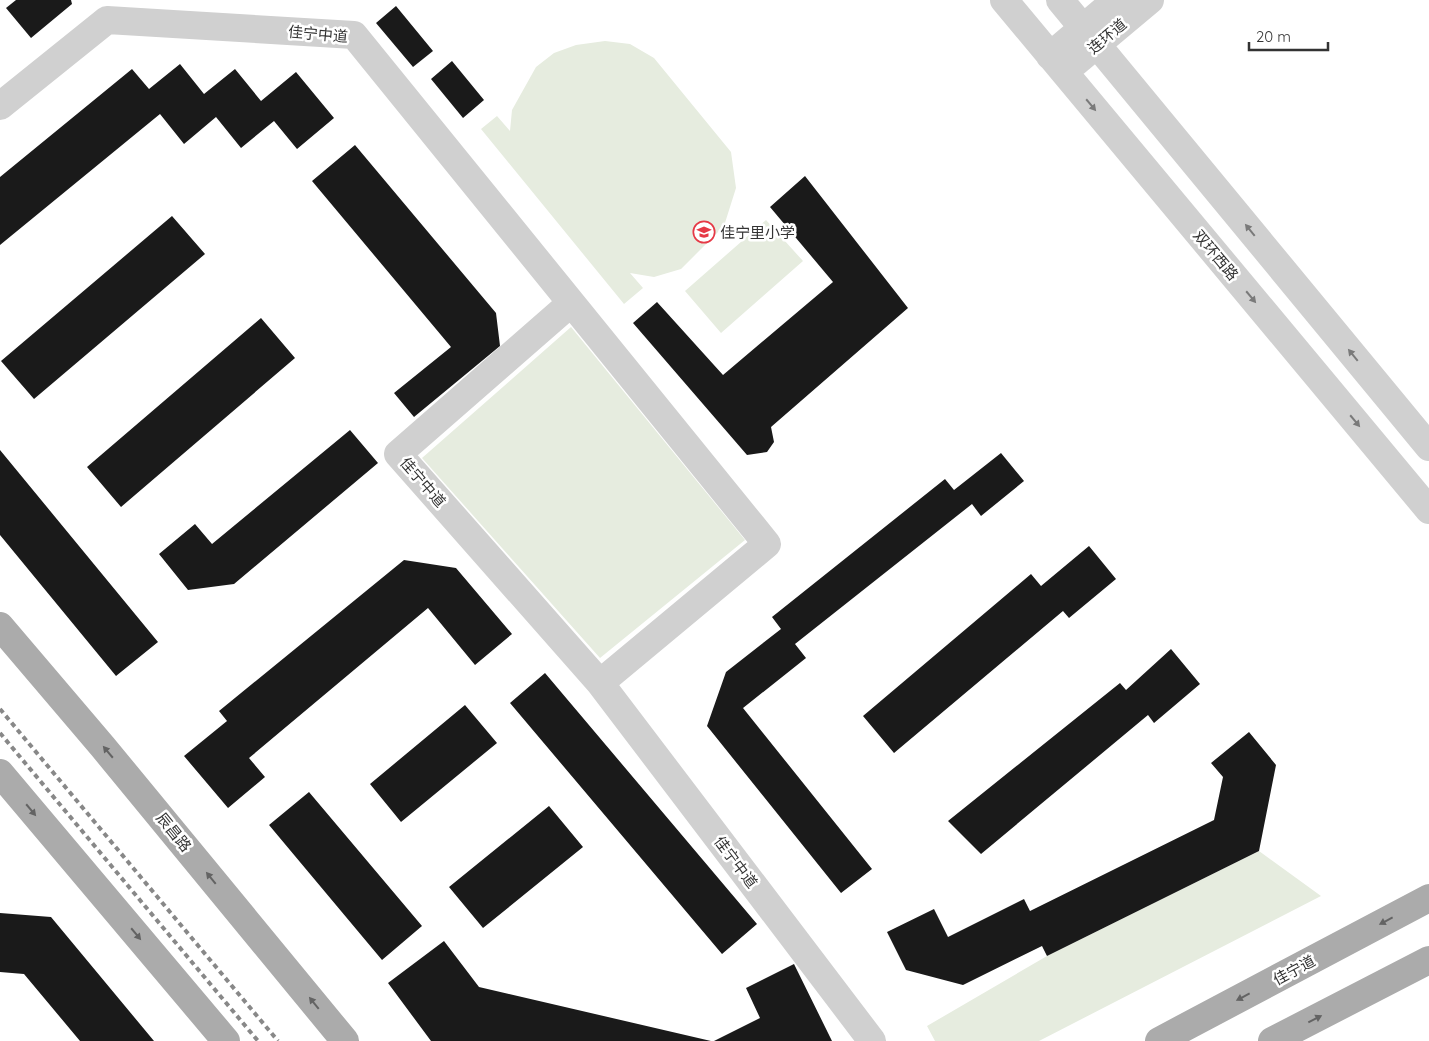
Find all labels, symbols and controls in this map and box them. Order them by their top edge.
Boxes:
street label: 连环道 [1084,14,1130,58]
scale bar [1249,20,1328,52]
street label: 佳宁中道 [287,22,349,46]
text: 20 m [1256,27,1291,46]
one-way arrow [1085,98,1097,110]
school or university icon: 佳宁里小学 [692,220,716,244]
place label: 佳宁里小学 [720,223,795,242]
one-way arrow [1245,224,1256,237]
street label: 双环西路 [1189,226,1243,284]
one-way arrow [1246,290,1257,303]
one-way arrow [1348,349,1359,362]
one-way arrow [1350,415,1361,428]
street label: 佳宁中道 [396,453,450,511]
one-way arrow [102,746,113,759]
one-way arrow [26,803,37,816]
street label: 辰昌路 [152,809,196,855]
street label: 佳宁中道 [710,832,762,892]
one-way arrow [206,872,217,884]
one-way arrow [1379,917,1393,925]
one-way arrow [131,928,142,941]
street label: 佳宁道 [1270,951,1318,989]
one-way arrow [1235,993,1250,1001]
one-way arrow [309,997,320,1010]
one-way arrow [1308,1015,1322,1023]

